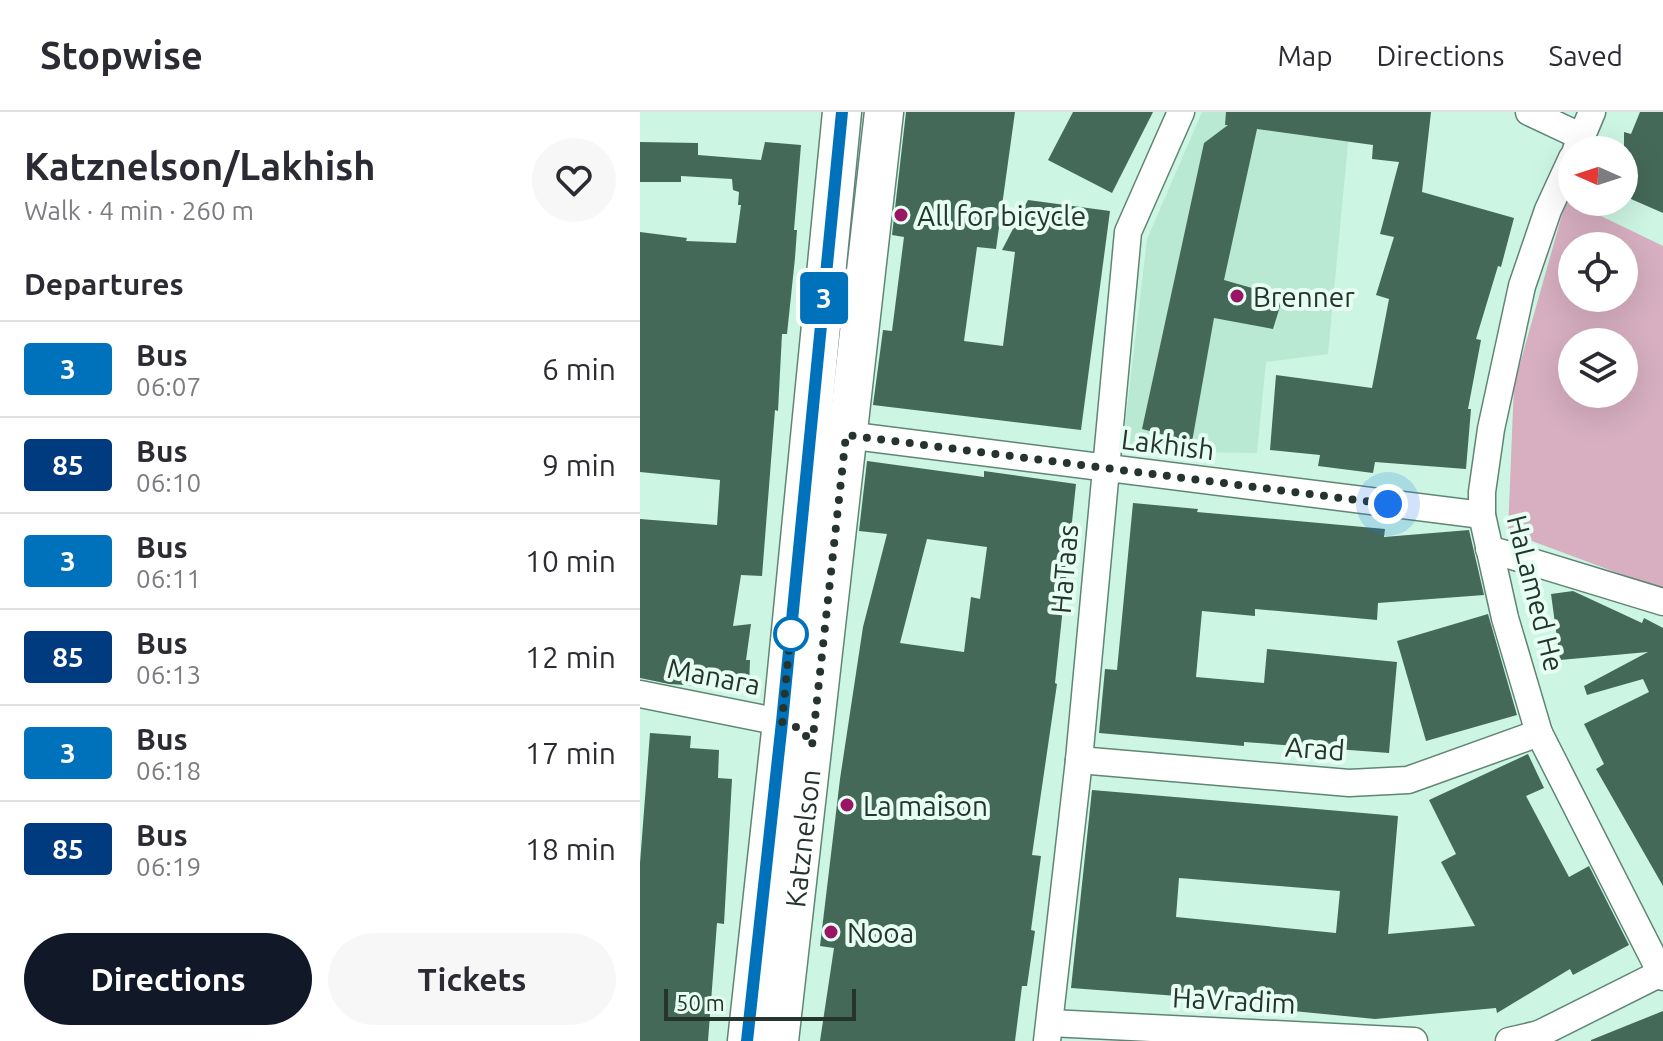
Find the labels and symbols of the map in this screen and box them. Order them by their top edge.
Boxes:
north arrow [1558,136,1638,216]
place label: All for bicycle [917,200,1086,231]
marker: All for bicycle [892,206,910,224]
line badge: 3 [798,272,850,324]
place label: Brenner [1253,281,1355,312]
marker: Brenner [1228,287,1246,305]
street label: Lakhish [1120,423,1216,465]
your location [1368,484,1408,524]
street label: HaLamed He [1502,512,1570,674]
street label: HaTaas [1045,523,1083,615]
unlabelled marker [774,617,808,651]
street label: Manara [665,652,763,700]
street label: Arad [1284,730,1346,766]
street label: Katznelson [779,768,825,909]
place label: La maison [863,790,988,821]
marker: La maison [838,796,856,814]
place label: Nooa [847,917,914,948]
marker: Nooa [822,923,840,941]
street label: HaVradim [1172,981,1296,1019]
scale bar [664,985,856,1021]

